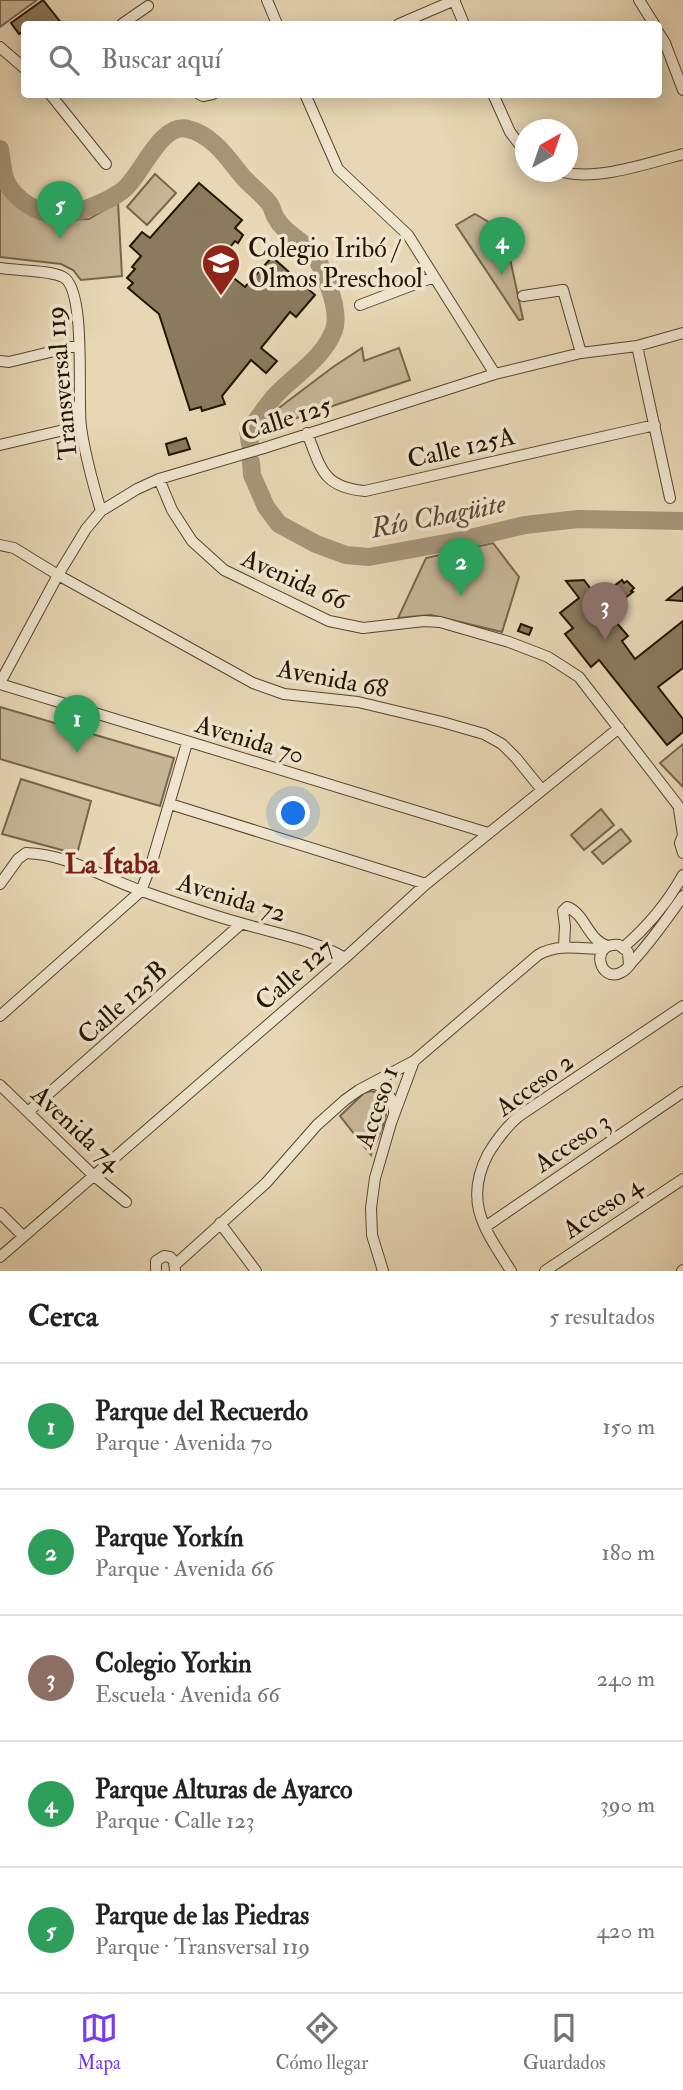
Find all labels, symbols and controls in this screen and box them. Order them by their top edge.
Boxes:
search box [21,21,662,98]
icon: search [45,41,83,79]
text: Buscar aquí [101,44,221,76]
north arrow [515,119,578,182]
pin: 5 [37,181,83,239]
pin: 4 [479,217,525,275]
place label: Colegio Iribó / Olmos Preschool [248,233,423,295]
school or university icon: Colegio Iribó / Olmos Preschool [200,242,242,297]
street label: Transversal 119 [39,305,85,461]
street label: Calle 125 [237,389,336,449]
street label: Calle 125A [404,420,519,476]
water label: Río Chagüite [367,486,509,547]
pin: 2 [438,538,484,596]
street label: Avenida 66 [236,542,354,618]
pin: 3 [582,582,628,640]
street label: Avenida 68 [274,652,391,705]
pin: 1 [54,695,100,753]
street label: Avenida 70 [190,708,308,772]
your location [276,796,310,830]
district label: La Ítaba [65,846,161,882]
street label: Avenida 72 [173,866,290,930]
street label: Calle 127 [249,932,340,1018]
street label: Calle 125B [71,954,174,1051]
street label: Acceso 2 [489,1046,580,1124]
street label: Acceso 1 [348,1062,406,1153]
street label: Avenida 74 [24,1078,129,1179]
street label: Acceso 3 [527,1106,617,1180]
street label: Acceso 4 [556,1169,649,1247]
text: Cerca [28,1298,98,1335]
text: 5 resultados [549,1302,655,1331]
text: Parque del Recuerdo [95,1396,308,1428]
text: 1 [47,1412,55,1441]
text: 150 m [602,1412,655,1441]
text: Parque · Avenida 70 [95,1428,273,1457]
text: Parque Yorkín [95,1522,244,1554]
text: 2 [45,1538,57,1567]
text: 180 m [602,1538,655,1567]
text: Parque · Avenida 66 [95,1554,274,1583]
text: Colegio Yorkin [95,1648,252,1680]
text: 3 [47,1664,55,1693]
text: 240 m [596,1664,655,1693]
text: Escuela · Avenida 66 [95,1680,280,1709]
text: Parque Alturas de Ayarco [95,1774,353,1806]
text: 4 [45,1790,57,1819]
text: 390 m [600,1790,655,1819]
text: Parque · Calle 123 [95,1806,255,1835]
text: Parque de las Piedras [95,1900,309,1932]
text: 5 [46,1916,56,1945]
text: 420 m [596,1916,655,1945]
text: Parque · Transversal 119 [95,1932,310,1961]
tab: Mapa [77,2009,121,2075]
tab: Cómo llegar [275,2009,368,2075]
tab: Guardados [523,2009,606,2075]

